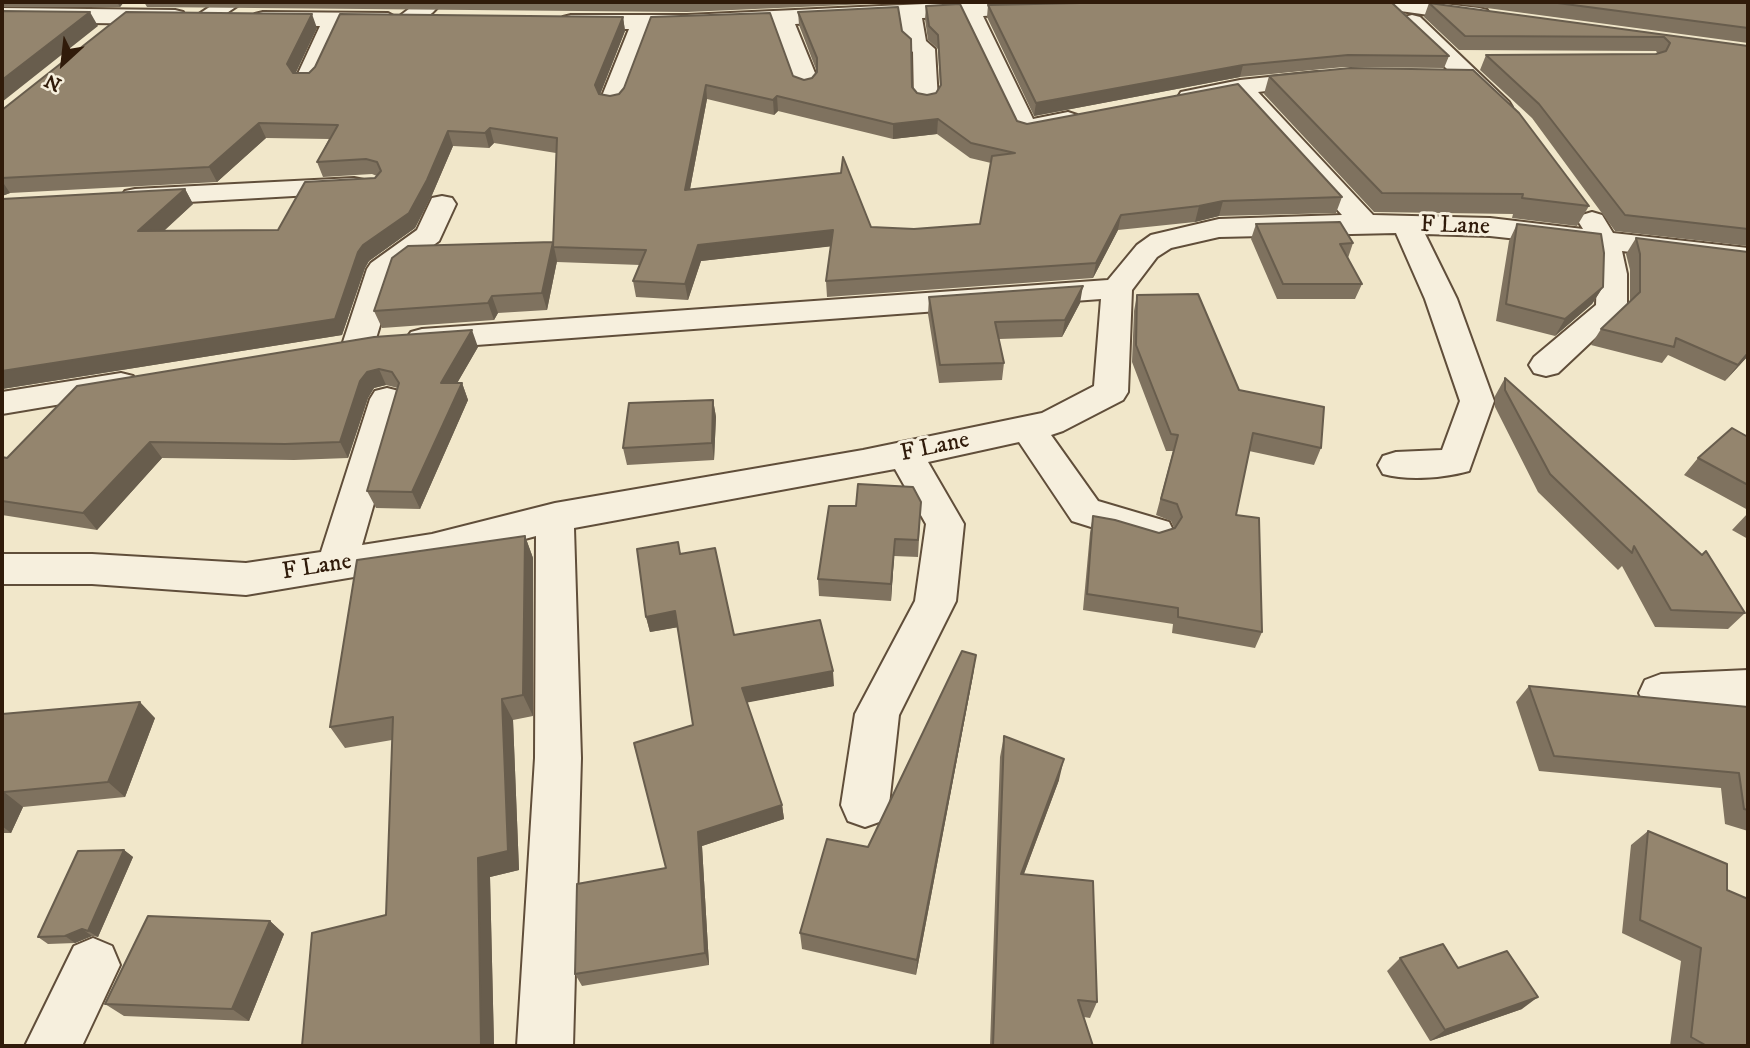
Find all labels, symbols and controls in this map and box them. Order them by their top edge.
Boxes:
north arrow [28,28,98,98]
text: N [41,68,65,96]
street label: F Lane [1420,211,1490,243]
street label: F Lane [898,427,972,469]
street label: F Lane [280,548,354,588]

